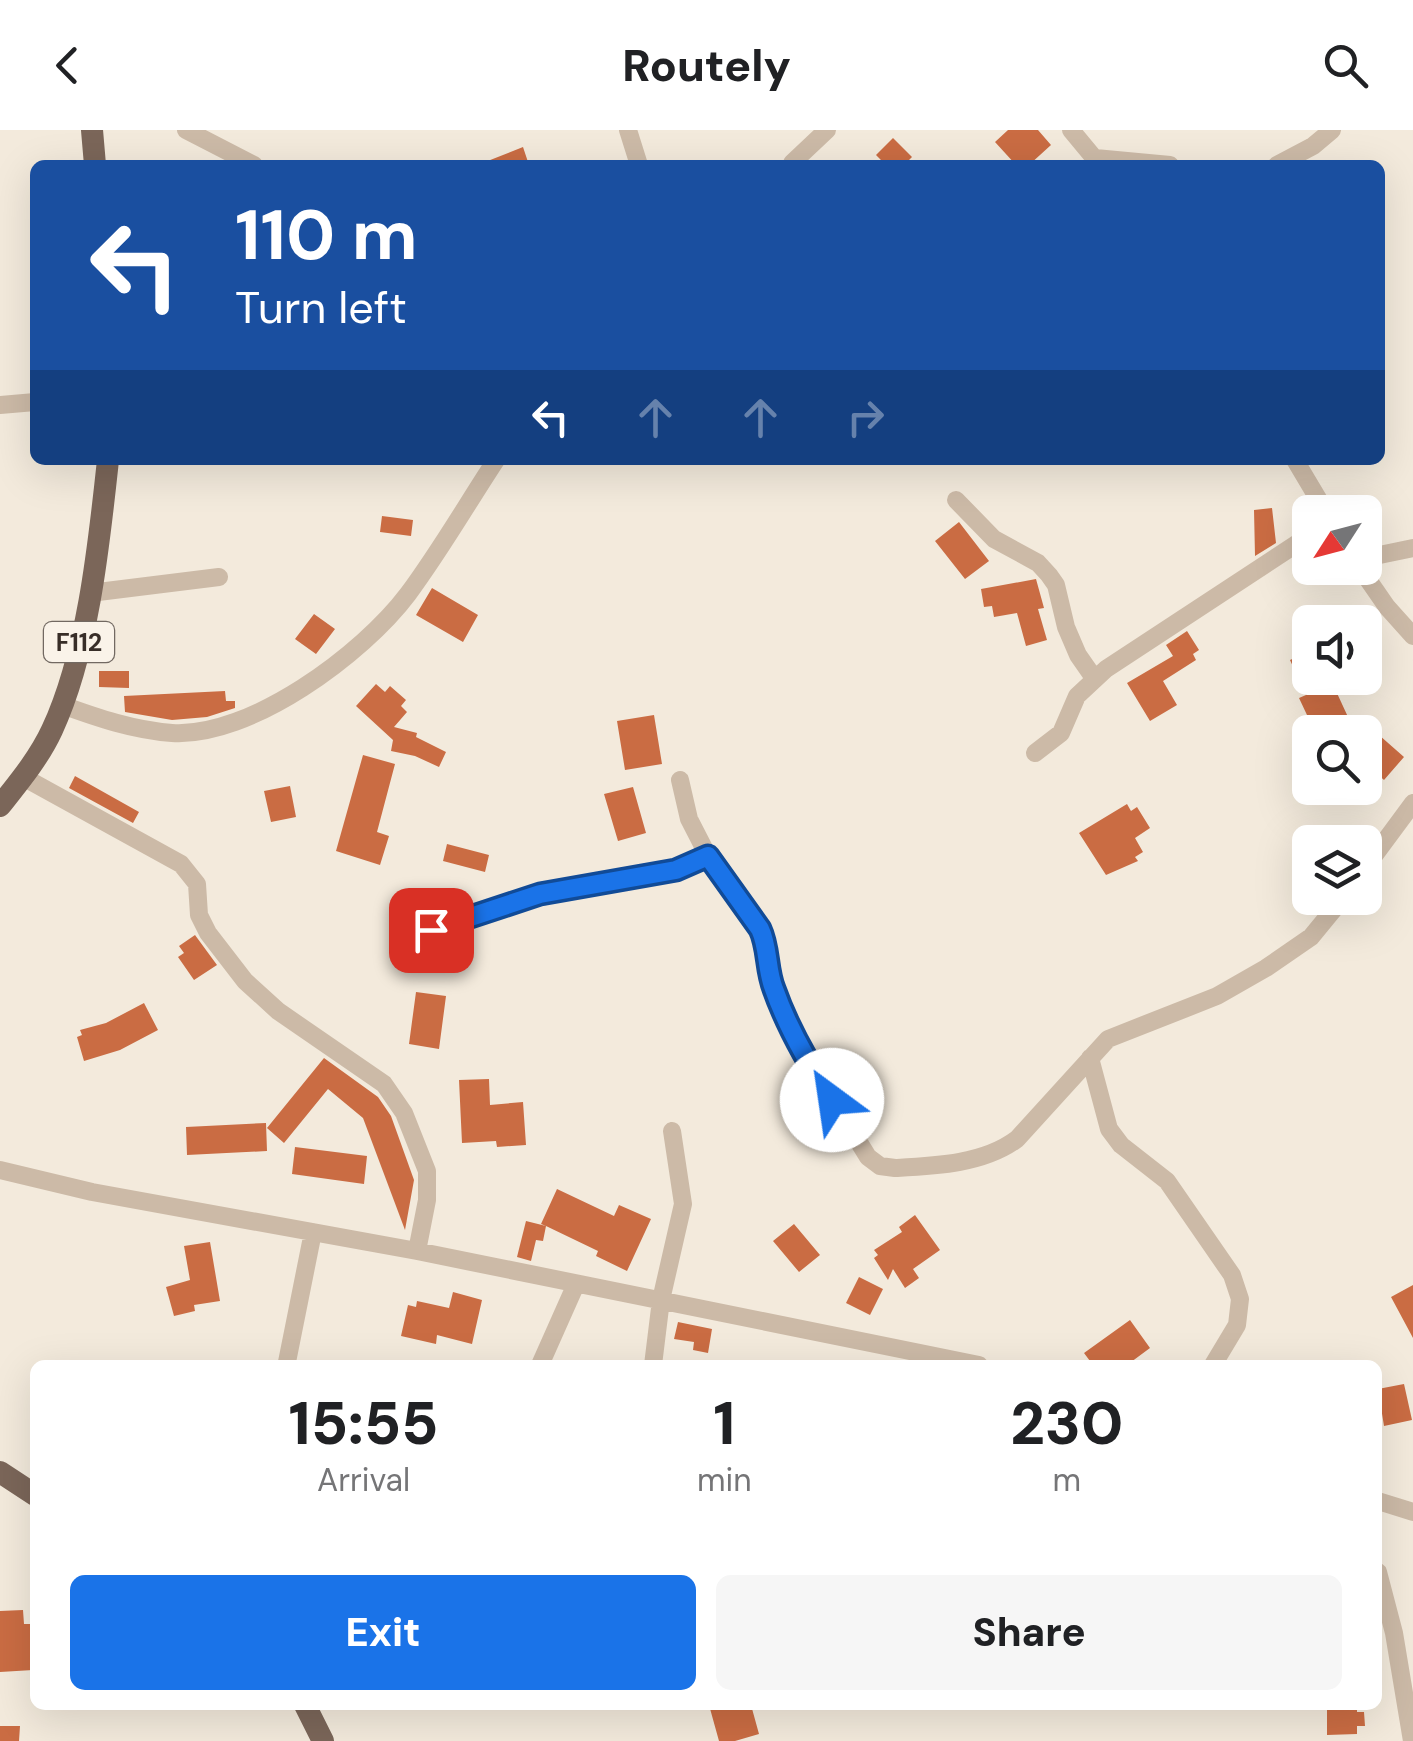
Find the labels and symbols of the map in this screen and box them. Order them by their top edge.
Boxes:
north arrow [1292,495,1382,585]
road number: F112 [44,622,114,662]
pin [389,888,474,973]
position arrow [780,1048,884,1152]

